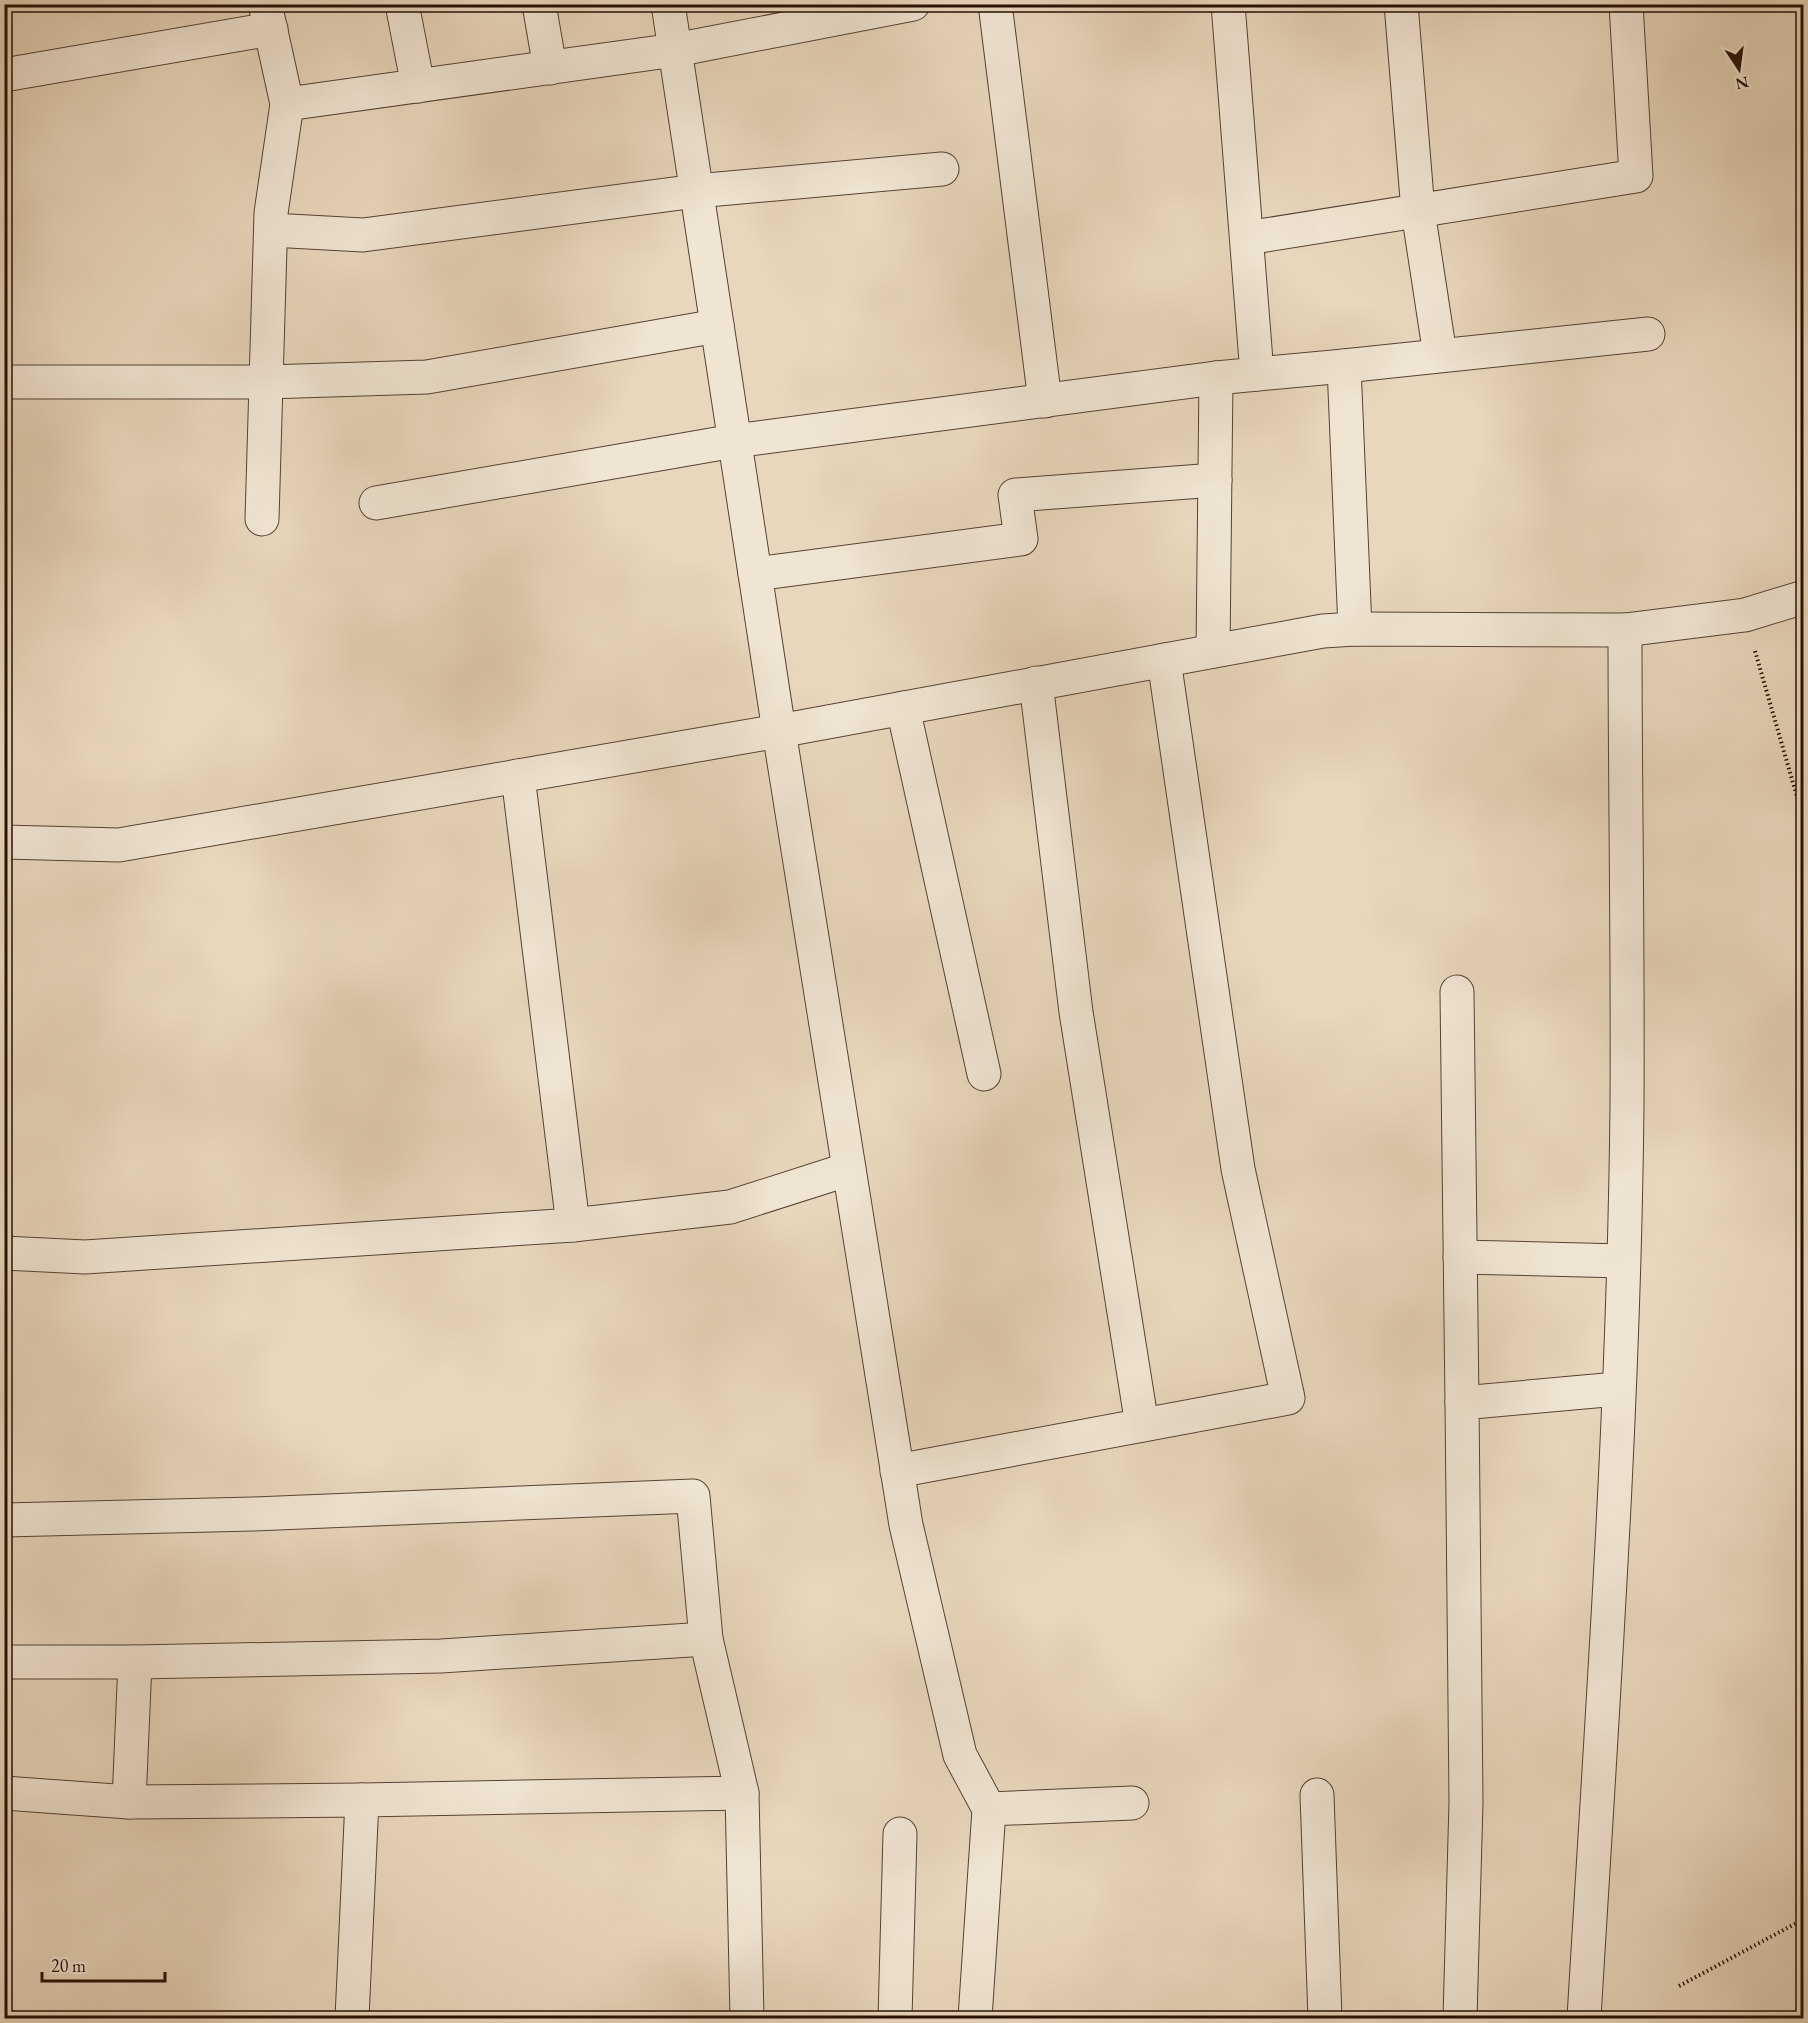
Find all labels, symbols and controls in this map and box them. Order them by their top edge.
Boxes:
north arrow [1709,39,1769,99]
text: N [1734,71,1751,95]
scale bar [42,1945,165,1983]
text: 20 m [51,1954,86,1977]

